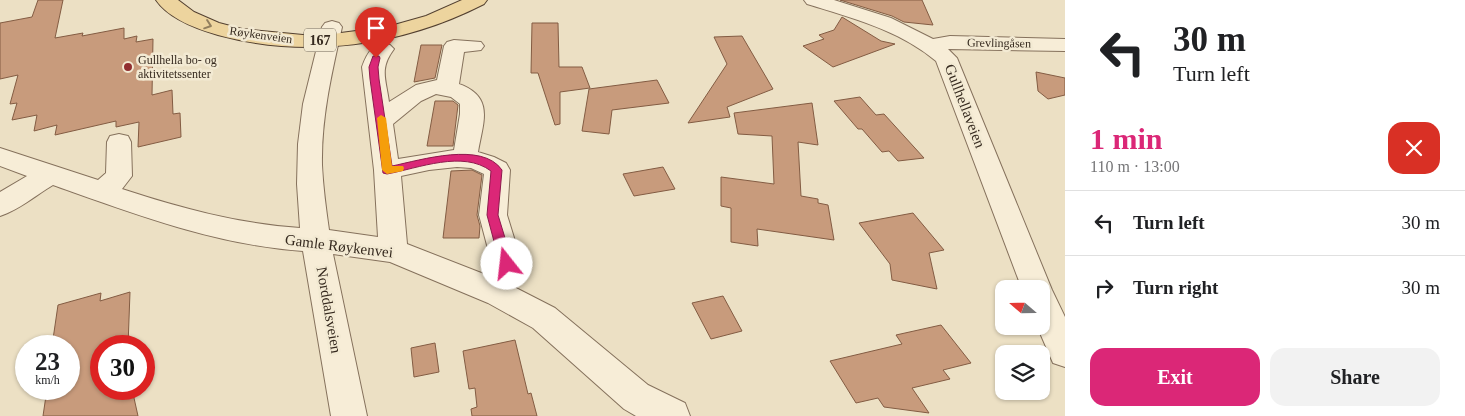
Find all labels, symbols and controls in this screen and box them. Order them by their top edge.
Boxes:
pin [355,7,397,58]
icon: arrive [362,14,390,42]
one-way arrow [203,19,212,29]
icon: left [1090,20,1155,85]
text: 30 m [1173,20,1246,59]
street label: Røykenveien [229,24,293,46]
road number: 167 [304,28,336,52]
street label: Grevlingåsen [967,35,1031,51]
place label: Gullhella bo- og aktivitetssenter [138,53,217,81]
marker: Gullhella bo- og aktivitetssenter [122,61,134,73]
text: Turn left [1173,61,1250,86]
street label: Gullhellaveien [942,62,988,151]
text: 1 min [1090,122,1163,155]
button: close [1388,122,1440,174]
text: 110 m · 13:00 [1090,158,1180,175]
icon: left [1090,209,1118,237]
text: Turn left [1133,212,1205,233]
text: 30 m [1401,212,1440,233]
street label: Gamle Røykenvei [284,231,394,261]
position arrow [480,237,532,289]
street label: Norddalsveien [314,266,345,355]
icon: right [1090,274,1118,302]
text: Turn right [1133,277,1218,298]
text: 30 m [1401,277,1440,298]
north arrow [995,280,1050,335]
map controls [995,280,1050,400]
speed limit sign: 30 [90,335,155,400]
button: layers [995,345,1050,400]
text: 23 [35,348,60,375]
button: Exit [1090,348,1260,406]
button: Share [1270,348,1440,406]
text: km/h [35,373,60,387]

